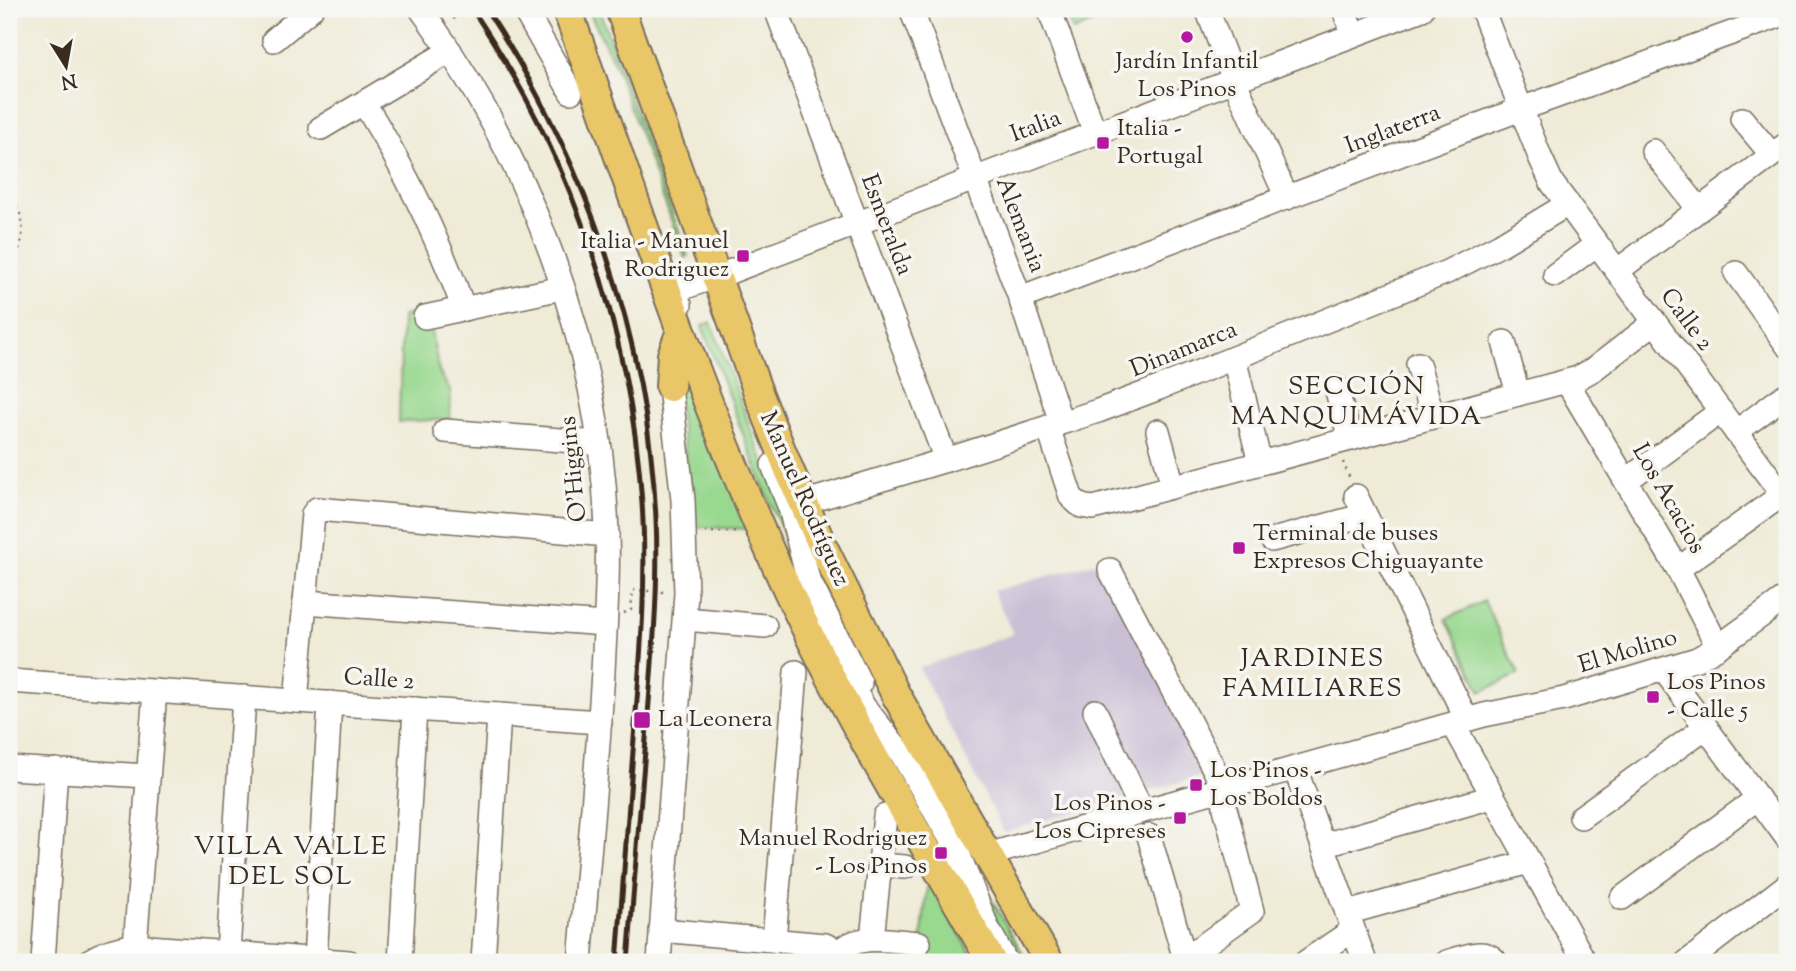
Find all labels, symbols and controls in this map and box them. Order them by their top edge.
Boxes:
marker: Jardín Infantil Los Pinos [1179,29,1195,45]
north arrow [32,32,102,102]
place label: Jardín Infantil Los Pinos [1113,45,1259,107]
text: N [59,66,79,95]
street label: Inglaterra [1340,96,1446,164]
street label: Italia [1006,102,1066,152]
place label: Italia - Portugal [1117,112,1203,174]
marker: Italia - Portugal [1095,135,1111,151]
street label: Esmeralda [851,169,921,281]
street label: Alemania [986,172,1054,278]
place label: Italia - Manuel Rodriguez [580,225,729,287]
marker: Italia - Manuel Rodriguez [735,248,751,264]
street label: Calle 2 [1651,282,1721,358]
street label: Dinamarca [1125,313,1243,387]
district label: SECCIÓN MANQUIMÁVIDA [1231,369,1483,436]
street label: Manuel Rodríguez [750,406,858,592]
street label: O'Higgins [552,414,596,524]
street label: Los Acacios [1623,438,1713,560]
place label: Terminal de buses Expresos Chiguayante [1253,517,1484,579]
marker: Terminal de buses Expresos Chiguayante [1231,540,1247,556]
street label: El Molino [1574,621,1682,683]
district label: JARDINES FAMILIARES [1222,641,1404,708]
street label: Calle 2 [343,661,415,699]
place label: Los Pinos - Calle 5 [1667,666,1766,728]
marker: Los Pinos - Calle 5 [1645,689,1661,705]
place label: La Leonera [658,703,773,737]
marker: La Leonera [632,710,652,730]
place label: Los Pinos - Los Boldos [1210,754,1323,816]
marker: Los Pinos - Los Boldos [1188,777,1204,793]
place label: Los Pinos - Los Cipreses [1035,787,1166,849]
marker: Los Pinos - Los Cipreses [1172,810,1188,826]
place label: Manuel Rodriguez - Los Pinos [739,822,927,884]
district label: VILLA VALLE DEL SOL [194,829,388,896]
marker: Manuel Rodriguez - Los Pinos [933,845,949,861]

